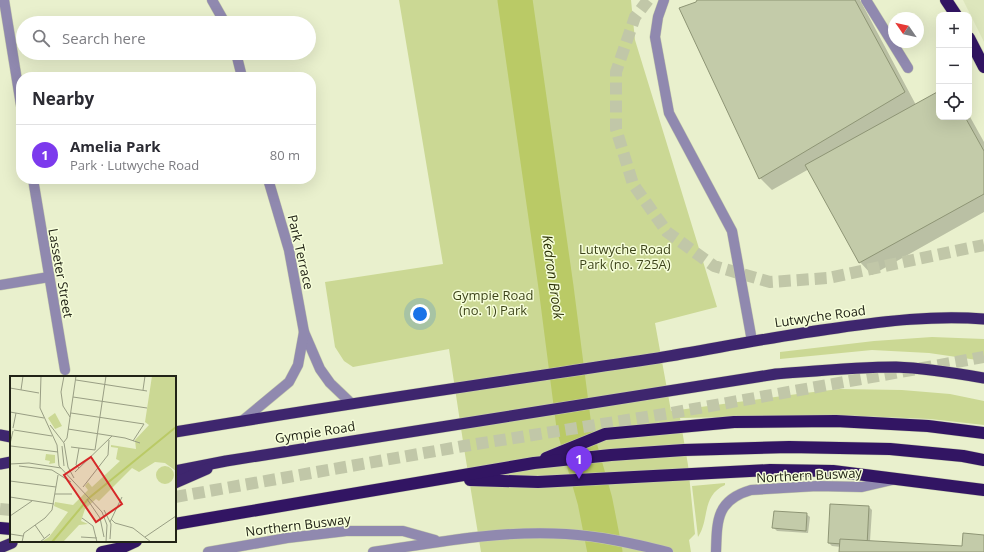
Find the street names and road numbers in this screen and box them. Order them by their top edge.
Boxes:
street label: Park Terrace [284,213,318,291]
street label: Lasseter Street [44,227,78,320]
street label: Lutwyche Road [773,301,867,331]
street label: Gympie Road [274,417,356,447]
street label: Northern Busway [756,463,863,487]
street label: Northern Busway [244,510,352,540]

